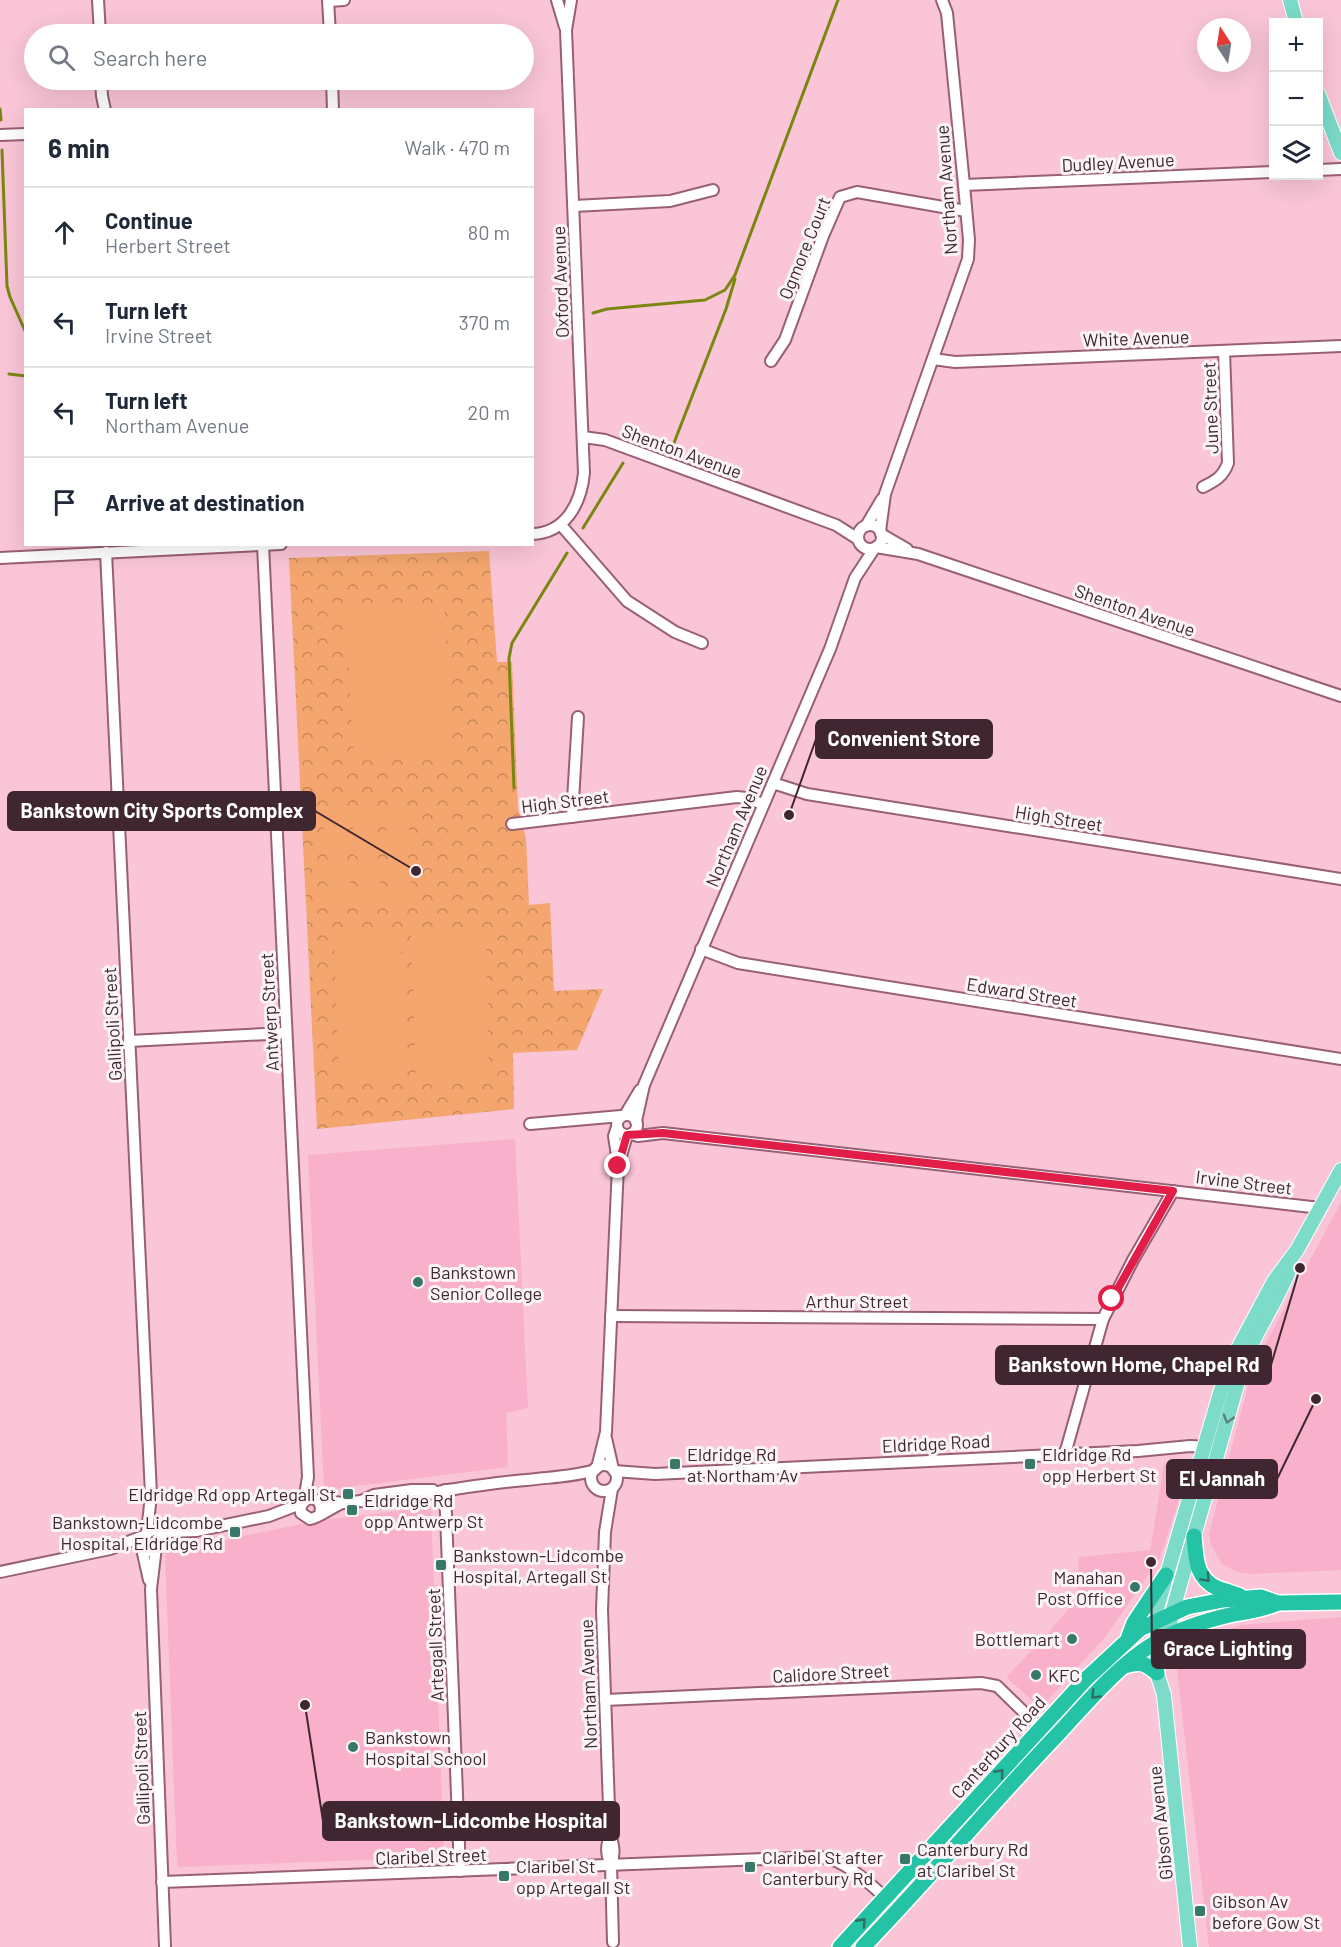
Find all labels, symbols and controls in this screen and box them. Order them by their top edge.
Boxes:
north arrow [1197,18,1251,72]
map controls [1269,18,1323,180]
button: + [1269,18,1323,72]
search box [24,24,534,90]
icon: search [45,41,78,74]
text: Search here [93,44,207,70]
button: − [1269,72,1323,126]
street label: Northam Avenue [930,124,962,256]
button: layers [1269,126,1323,180]
text: 6 min [48,132,110,163]
text: Walk · 470 m [405,135,510,159]
street label: Dudley Avenue [1061,148,1175,176]
street label: Ogmore Court [773,194,835,302]
text: Continue [105,207,193,233]
icon: ahead [48,216,81,249]
text: 80 m [468,220,510,244]
street label: Oxford Avenue [547,226,573,338]
text: Herbert Street [105,233,231,257]
text: Turn left [105,297,188,323]
icon: left [48,306,81,339]
text: 370 m [458,310,510,334]
text: Irvine Street [105,323,213,347]
street label: White Avenue [1082,325,1190,351]
street label: June Street [1197,362,1223,454]
text: Turn left [105,387,188,413]
icon: left [48,396,81,429]
text: 20 m [467,400,510,424]
text: Northam Avenue [105,413,249,437]
street label: Shenton Avenue [619,419,745,483]
icon: arrive [48,486,81,519]
text: Arrive at destination [105,489,304,515]
street label: Shenton Avenue [1072,579,1198,641]
callout: Convenient Store [816,720,992,758]
text: Convenient Store [828,726,980,750]
street label: Northam Avenue [700,762,772,890]
street label: High Street [520,785,610,817]
callout: Bankstown City Sports Complex [8,792,315,830]
text: Bankstown City Sports Complex [20,798,304,822]
street label: High Street [1014,800,1104,836]
street label: Antwerp Street [255,952,283,1072]
street label: Gallipoli Street [98,966,126,1082]
street label: Edward Street [965,972,1079,1012]
route end [604,1152,630,1178]
street label: Irvine Street [1195,1165,1293,1199]
place label: Bankstown Senior College [430,1261,542,1304]
marker: Bankstown Senior College [411,1275,425,1289]
route start [1098,1285,1124,1311]
street label: Arthur Street [806,1290,908,1312]
callout: Bankstown Home, Chapel Rd [996,1346,1271,1384]
text: Bankstown Home, Chapel Rd [1008,1352,1260,1376]
one-way arrow [1223,1413,1235,1423]
street label: Eldridge Road [881,1429,991,1457]
place label: Eldridge Rd at Northam Av [687,1443,798,1486]
place label: Eldridge Rd opp Herbert St [1042,1443,1157,1486]
marker: Eldridge Rd at Northam Av [668,1457,682,1471]
marker: Eldridge Rd opp Herbert St [1023,1457,1037,1471]
callout: El Jannah [1167,1460,1277,1498]
text: El Jannah [1179,1466,1265,1490]
place label: Eldridge Rd opp Artegall St [128,1483,336,1505]
marker: Eldridge Rd opp Artegall St [341,1487,355,1501]
place label: Eldridge Rd opp Antwerp St [364,1489,484,1532]
marker: Eldridge Rd opp Antwerp St [345,1503,359,1517]
place label: Bankstown-Lidcombe Hospital, Eldridge Rd [52,1511,223,1554]
marker: Bankstown-Lidcombe Hospital, Eldridge Rd [228,1525,242,1539]
place label: Bankstown-Lidcombe Hospital, Artegall St [453,1544,624,1587]
marker: Bankstown-Lidcombe Hospital, Artegall St [434,1558,448,1572]
place label: Manahan Post Office [1037,1566,1123,1609]
one-way arrow [1199,1571,1210,1582]
marker: Manahan Post Office [1128,1580,1142,1594]
street label: Artegall Street [422,1588,448,1702]
street label: Northam Avenue [575,1619,601,1749]
place label: Bottlemart [975,1628,1060,1650]
callout: Grace Lighting [1152,1630,1305,1668]
marker: Bottlemart [1065,1632,1079,1646]
text: Grace Lighting [1163,1636,1293,1660]
street label: Calidore Street [772,1659,890,1687]
place label: KFC [1048,1664,1080,1686]
marker: KFC [1029,1668,1043,1682]
one-way arrow [1091,1688,1102,1698]
street label: Canterbury Road [946,1691,1050,1803]
street label: Gallipoli Street [128,1711,154,1825]
place label: Bankstown Hospital School [365,1726,486,1769]
marker: Bankstown Hospital School [346,1740,360,1754]
street label: Gibson Avenue [1143,1765,1177,1881]
one-way arrow [993,1769,1004,1780]
callout: Bankstown-Lidcombe Hospital [323,1802,619,1840]
text: Bankstown-Lidcombe Hospital [335,1808,607,1832]
place label: Canterbury Rd at Claribel St [917,1838,1028,1881]
street label: Claribel Street [375,1843,487,1869]
place label: Claribel St after Canterbury Rd [762,1846,884,1889]
marker: Canterbury Rd at Claribel St [898,1852,912,1866]
place label: Claribel St opp Artegall St [516,1855,631,1898]
marker: Claribel St after Canterbury Rd [743,1860,757,1874]
marker: Claribel St opp Artegall St [497,1869,511,1883]
place label: Gibson Av before Gow St [1212,1890,1320,1933]
marker: Gibson Av before Gow St [1193,1904,1207,1918]
one-way arrow [855,1918,866,1929]

